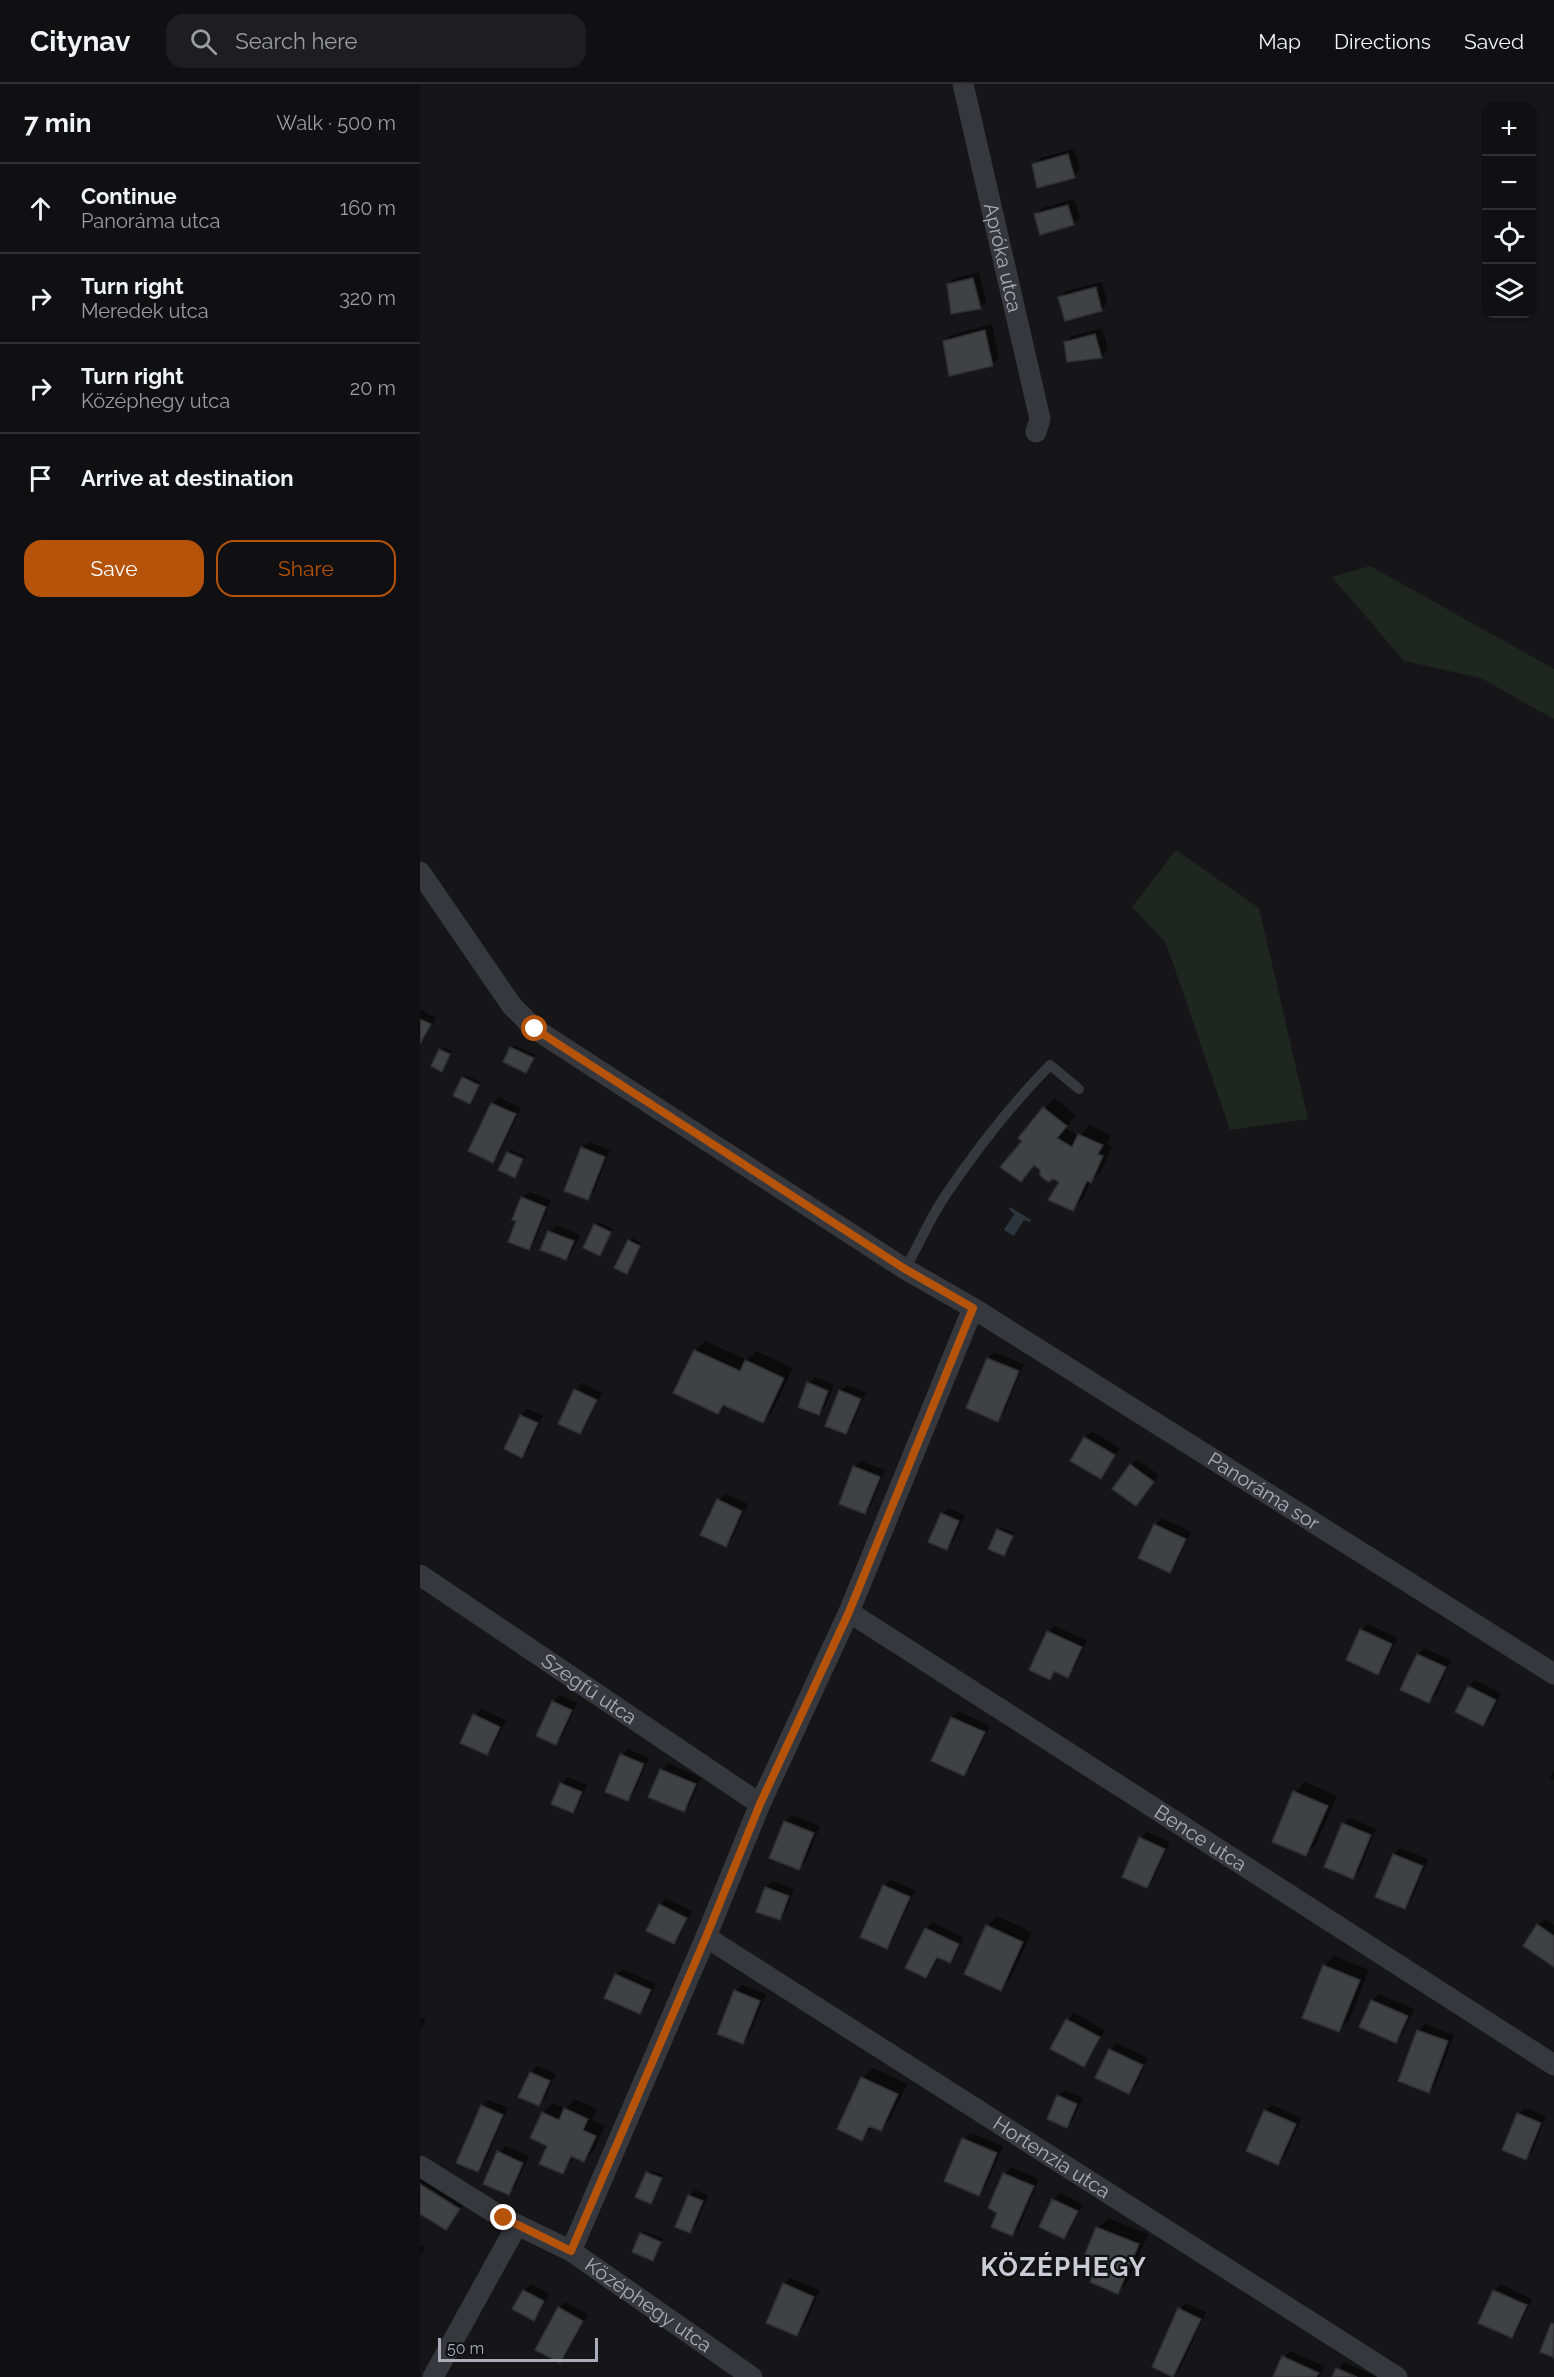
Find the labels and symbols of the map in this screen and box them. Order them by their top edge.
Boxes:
street label: Apróka utca [979,201,1027,314]
route start [521,1015,547,1041]
street label: Panoráma sor [1203,1447,1324,1535]
street label: Szegfű utca [537,1648,641,1730]
street label: Bence utca [1150,1800,1251,1876]
street label: Hortenzia utca [989,2111,1115,2203]
route end [490,2204,516,2230]
district label: KÖZÉPHEGY [981,2252,1147,2282]
street label: Középhegy utca [580,2253,717,2357]
scale bar [438,2335,598,2362]

